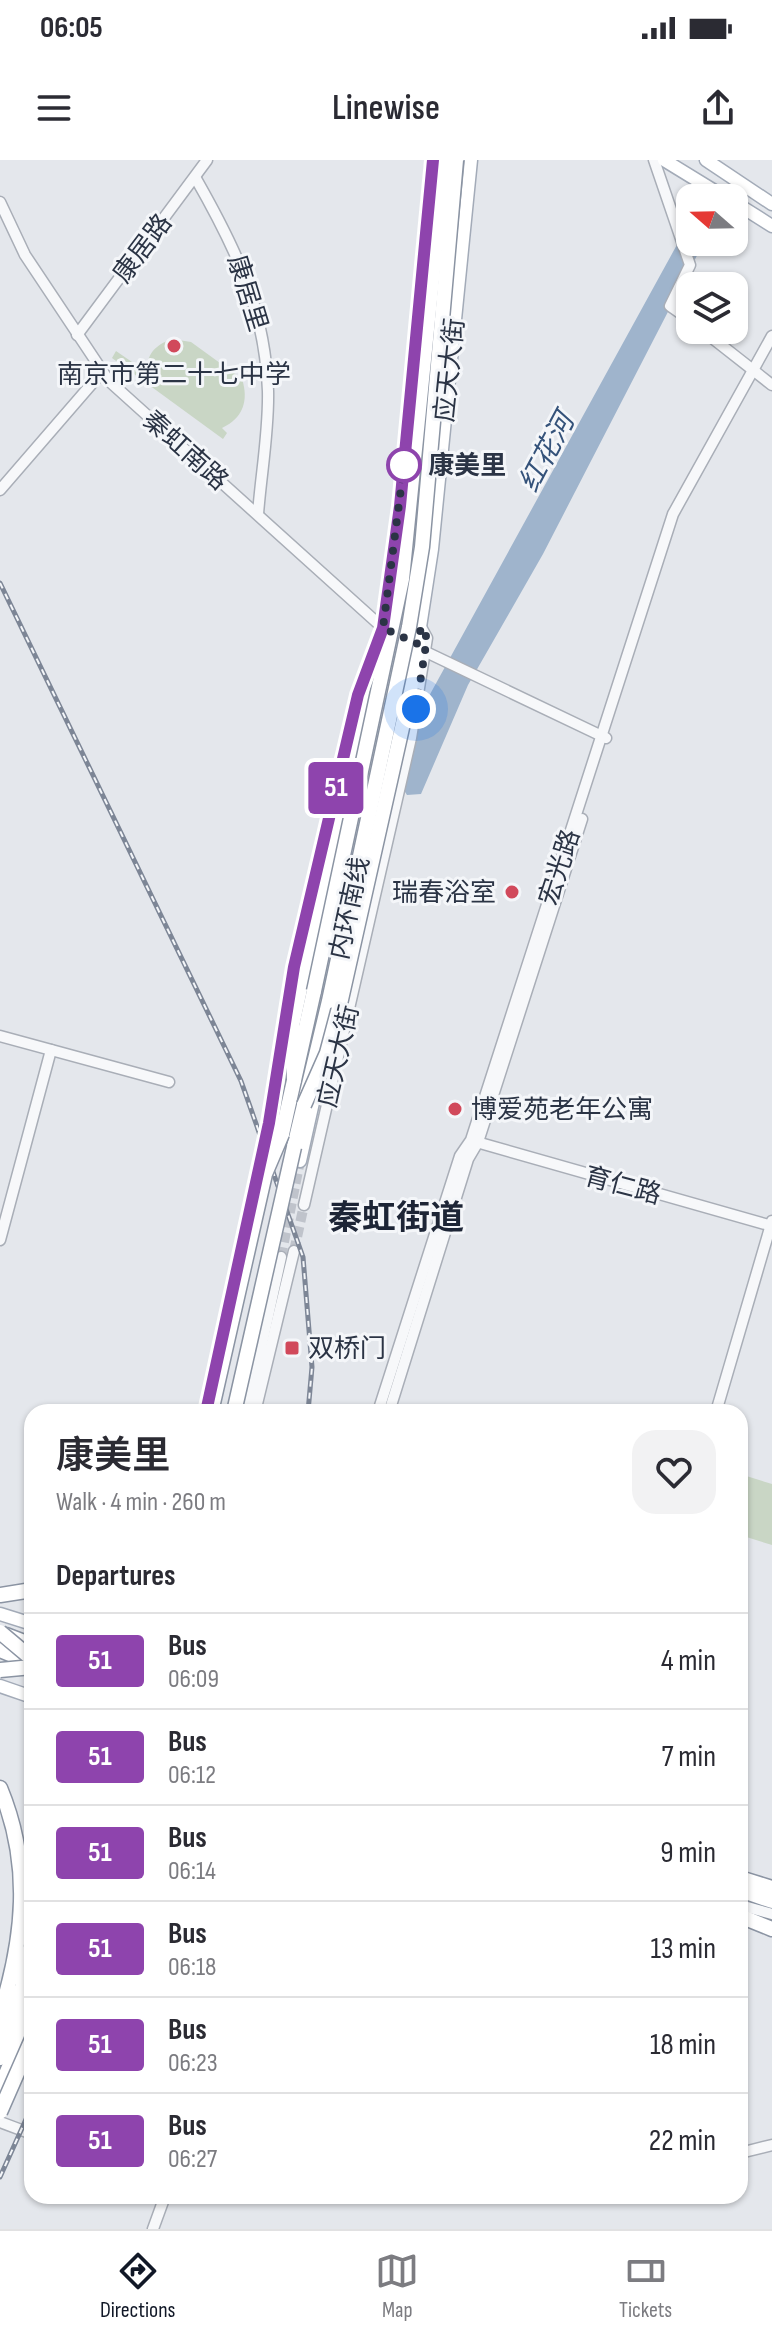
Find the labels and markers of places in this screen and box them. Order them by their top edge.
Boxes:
marker: 南京市第二十七中学 [165,337,183,355]
place label: 南京市第二十七中学 [57,360,291,391]
marker: 康美里 [387,448,421,482]
place label: 康美里 [428,451,506,482]
place label: 瑞春浴室 [392,878,496,909]
marker: 瑞春浴室 [503,883,521,901]
place label: 博爱苑老年公寓 [471,1095,653,1126]
marker: 博爱苑老年公寓 [446,1100,464,1118]
place label: 双桥门 [308,1334,386,1365]
marker: 双桥门 [283,1339,301,1357]

